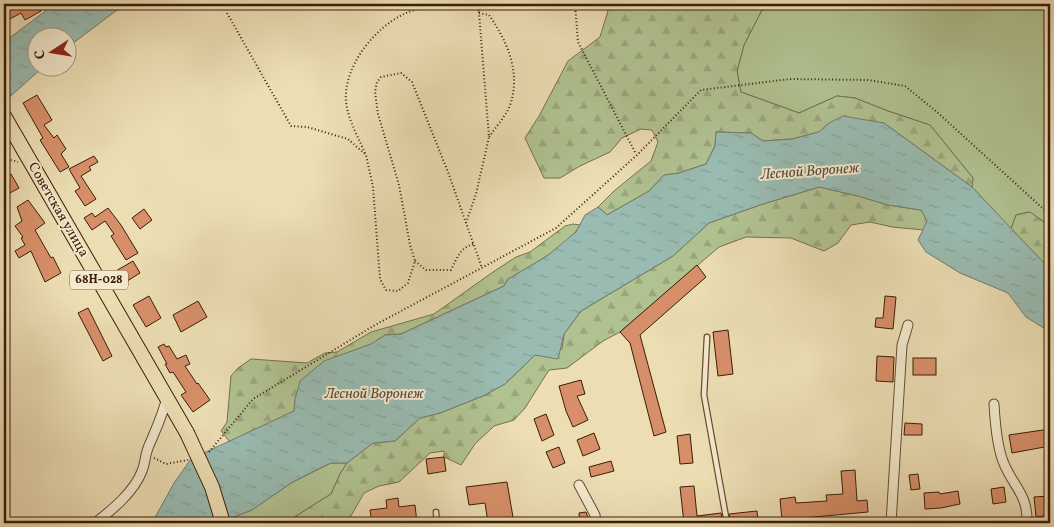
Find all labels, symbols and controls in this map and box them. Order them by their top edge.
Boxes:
north arrow [28,28,78,78]
text: С [31,48,51,61]
water label: Лесной Воронеж [759,158,861,186]
street label: Советская улица [23,159,93,261]
road number: 68Н-028 [70,270,128,290]
water label: Лесной Воронеж [323,384,424,405]

